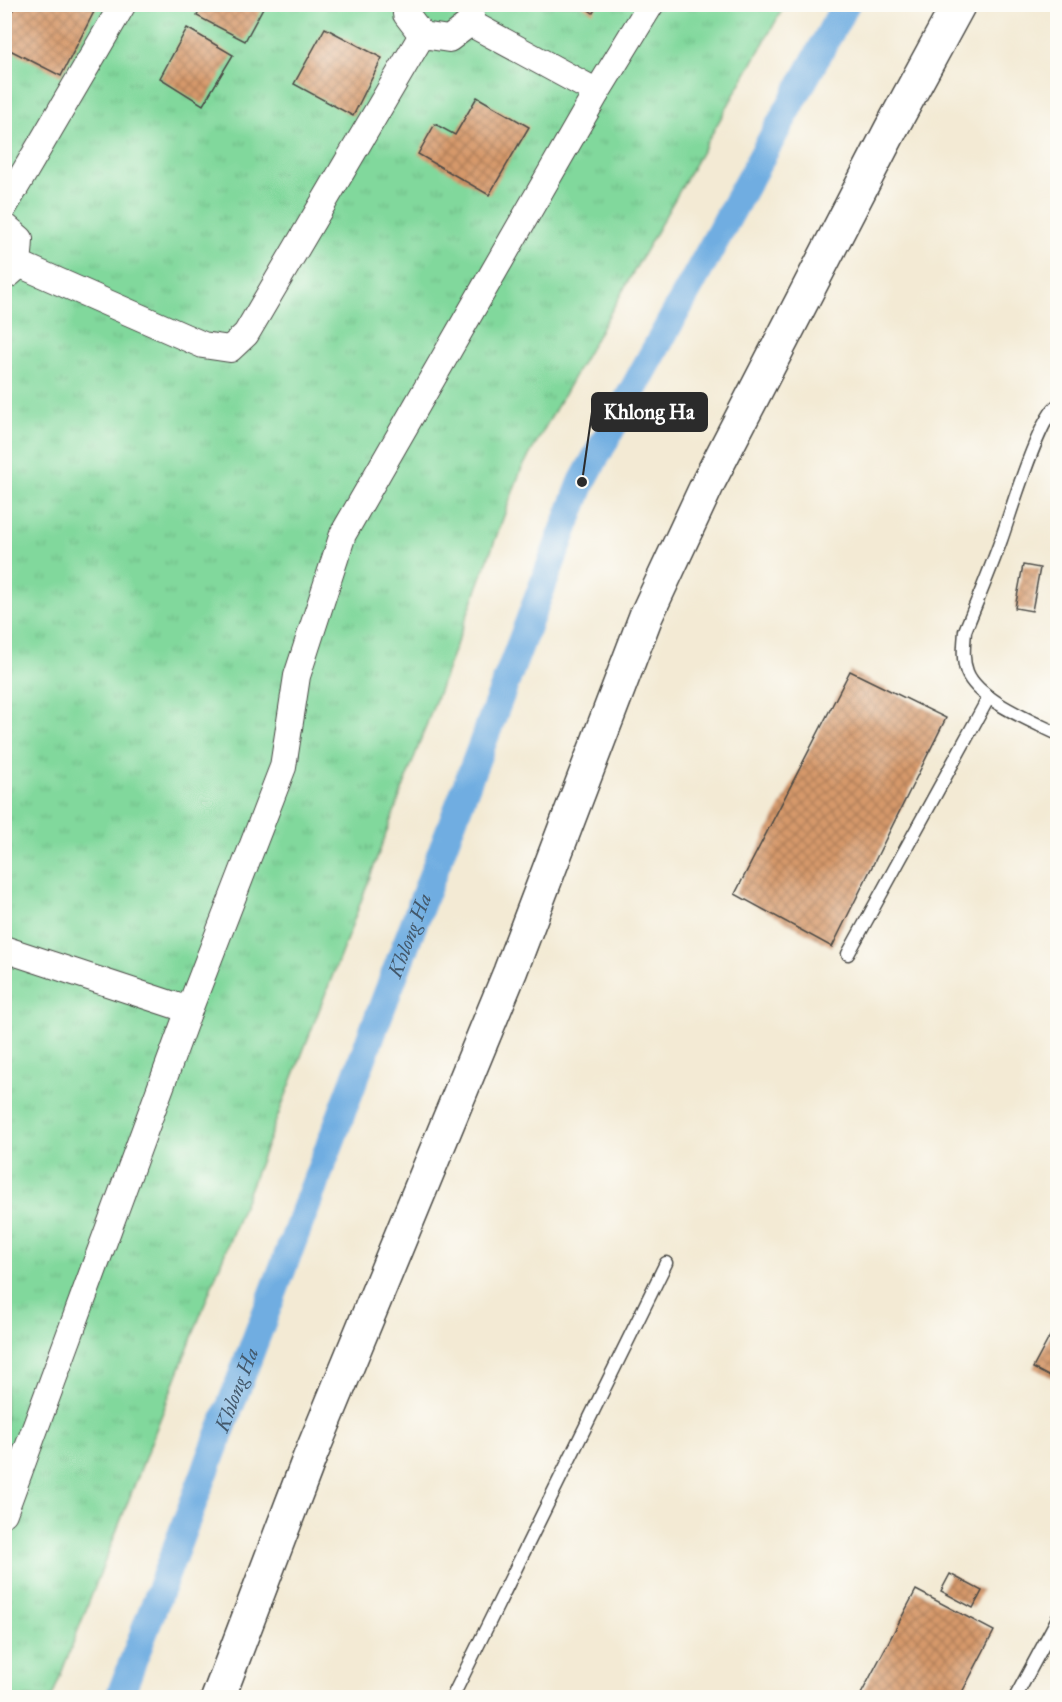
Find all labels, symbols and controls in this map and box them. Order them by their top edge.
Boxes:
callout: Khlong Ha [592,393,707,431]
text: Khlong Ha [603,400,695,425]
water label: Khlong Ha [382,890,436,982]
water label: Khlong Ha [209,1344,263,1436]

